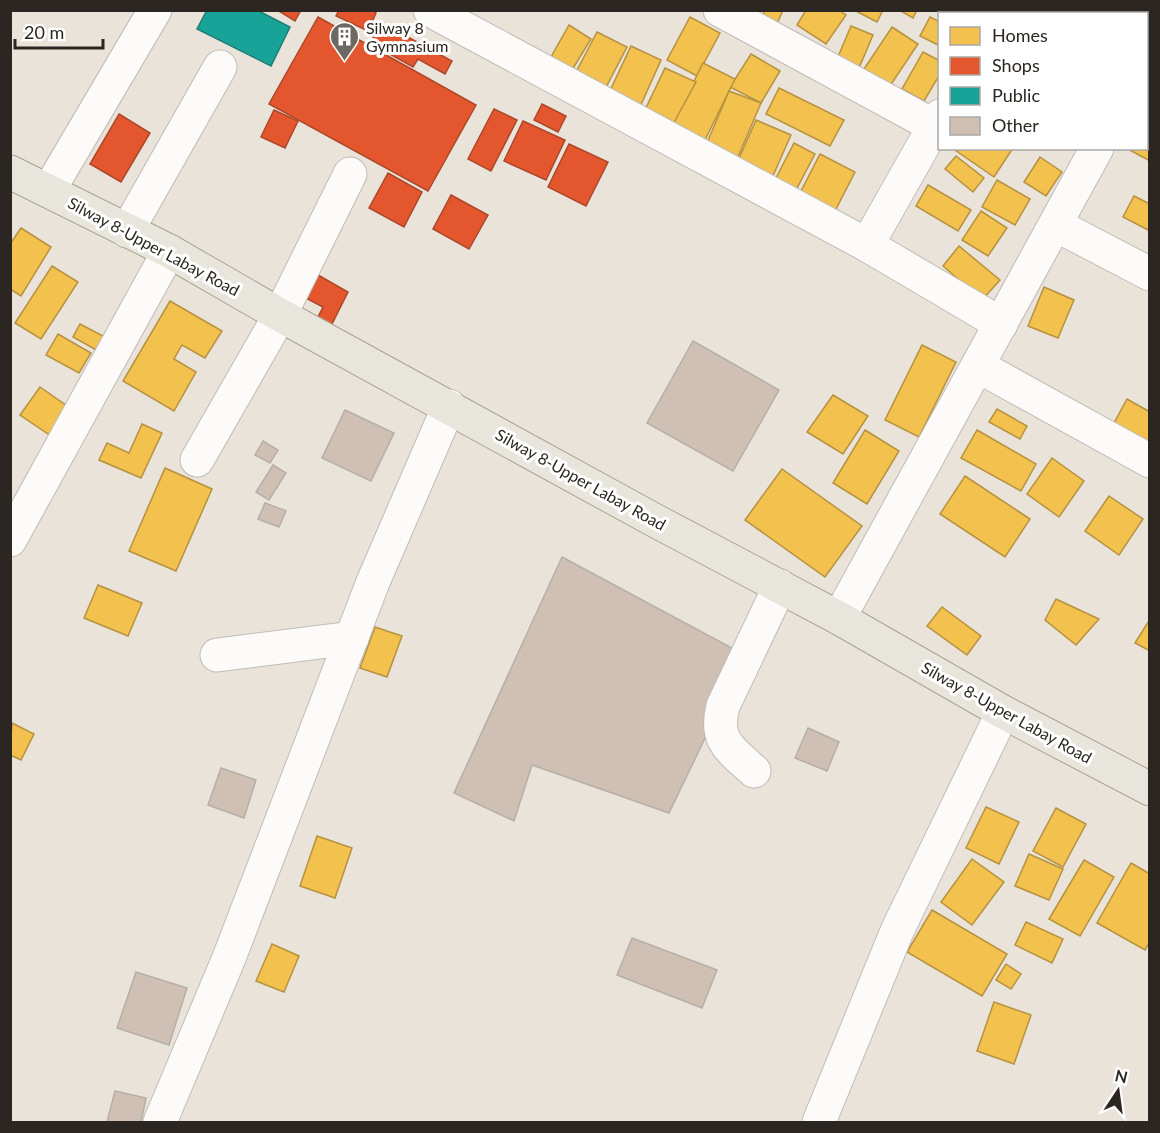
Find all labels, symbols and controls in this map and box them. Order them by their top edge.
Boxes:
scale bar [15,12,104,50]
legend [938,12,1148,150]
place label: Silway 8 Gymnasium [366,18,449,55]
building icon: Silway 8 Gymnasium [329,20,361,62]
text: 20 m [24,21,64,43]
text: Homes [992,24,1048,46]
text: Shops [992,54,1040,76]
text: Public [992,84,1040,106]
text: Other [992,114,1039,136]
street label: Silway 8-Upper Labay Road [65,193,243,299]
street label: Silway 8-Upper Labay Road [493,424,669,534]
street label: Silway 8-Upper Labay Road [919,657,1095,767]
north arrow [1088,1061,1148,1121]
text: N [1113,1065,1130,1087]

